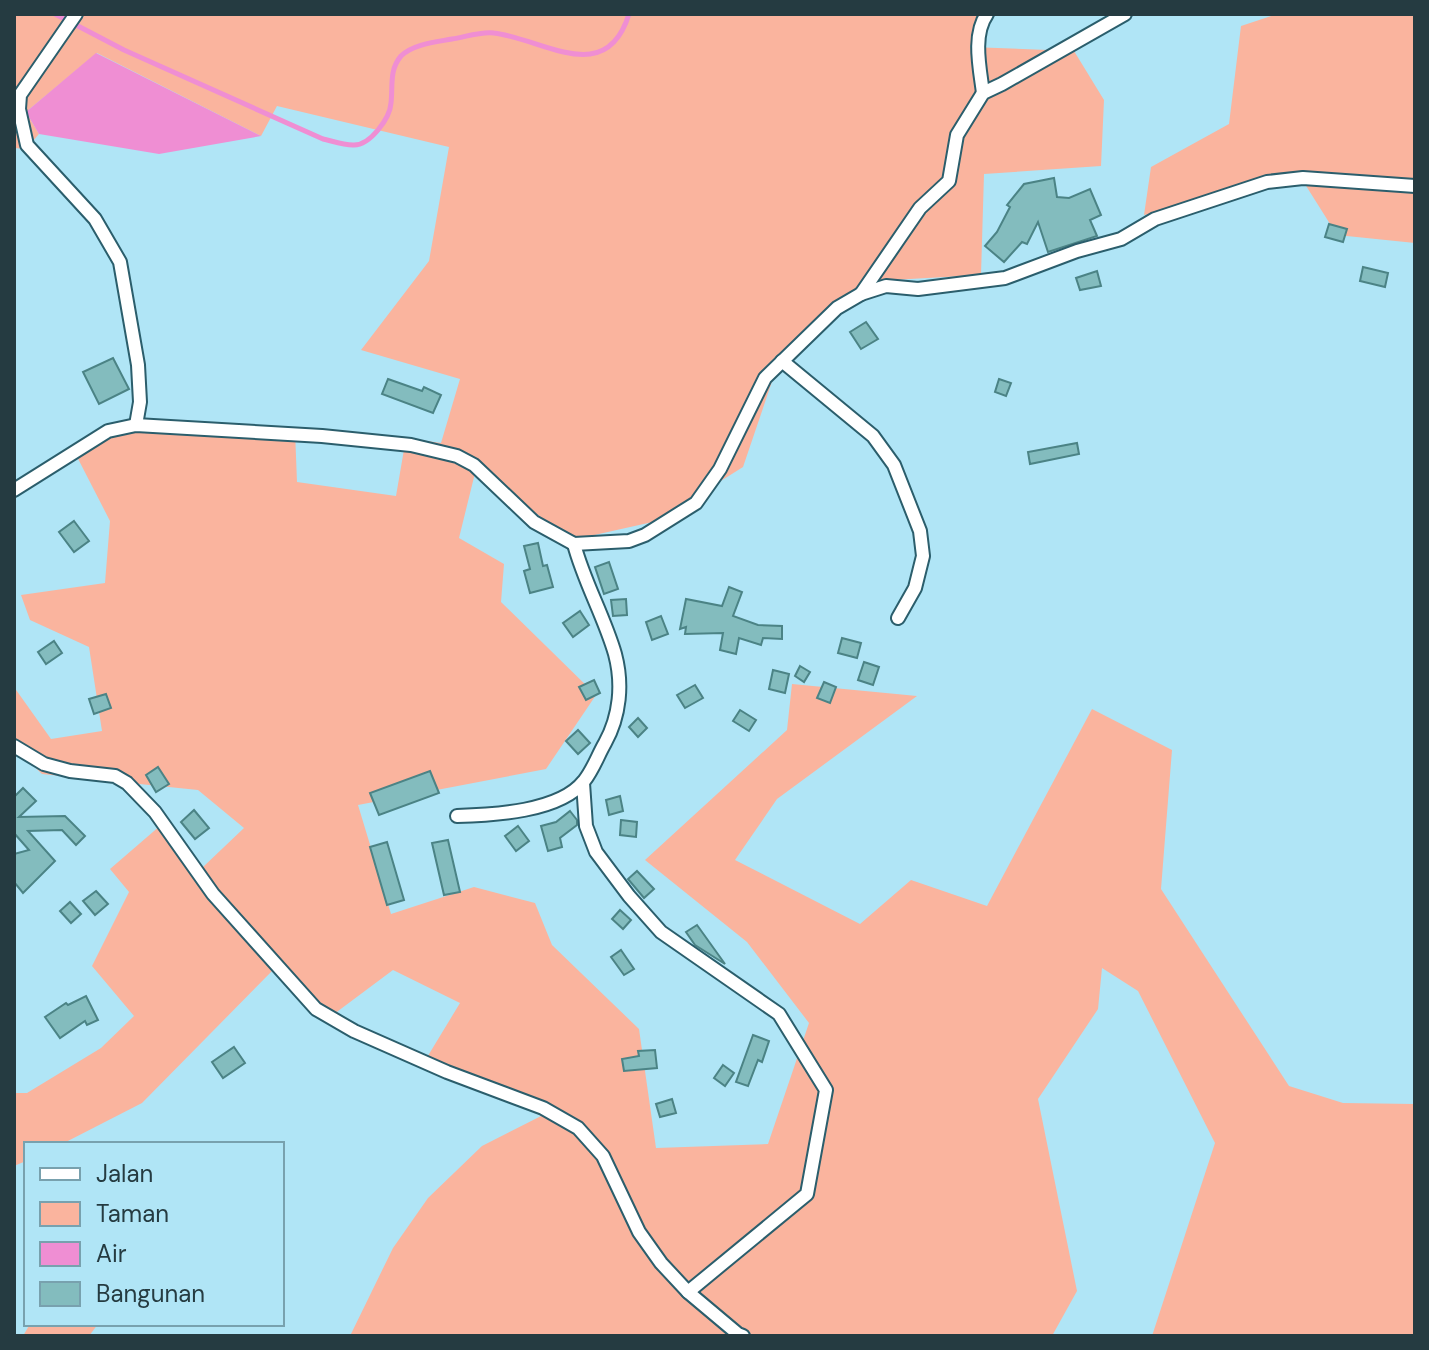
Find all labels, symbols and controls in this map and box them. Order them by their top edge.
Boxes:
legend [24,1142,284,1326]
text: Jalan [96,1158,153,1189]
text: Taman [96,1198,169,1229]
text: Air [96,1238,127,1269]
text: Bangunan [96,1278,205,1309]

